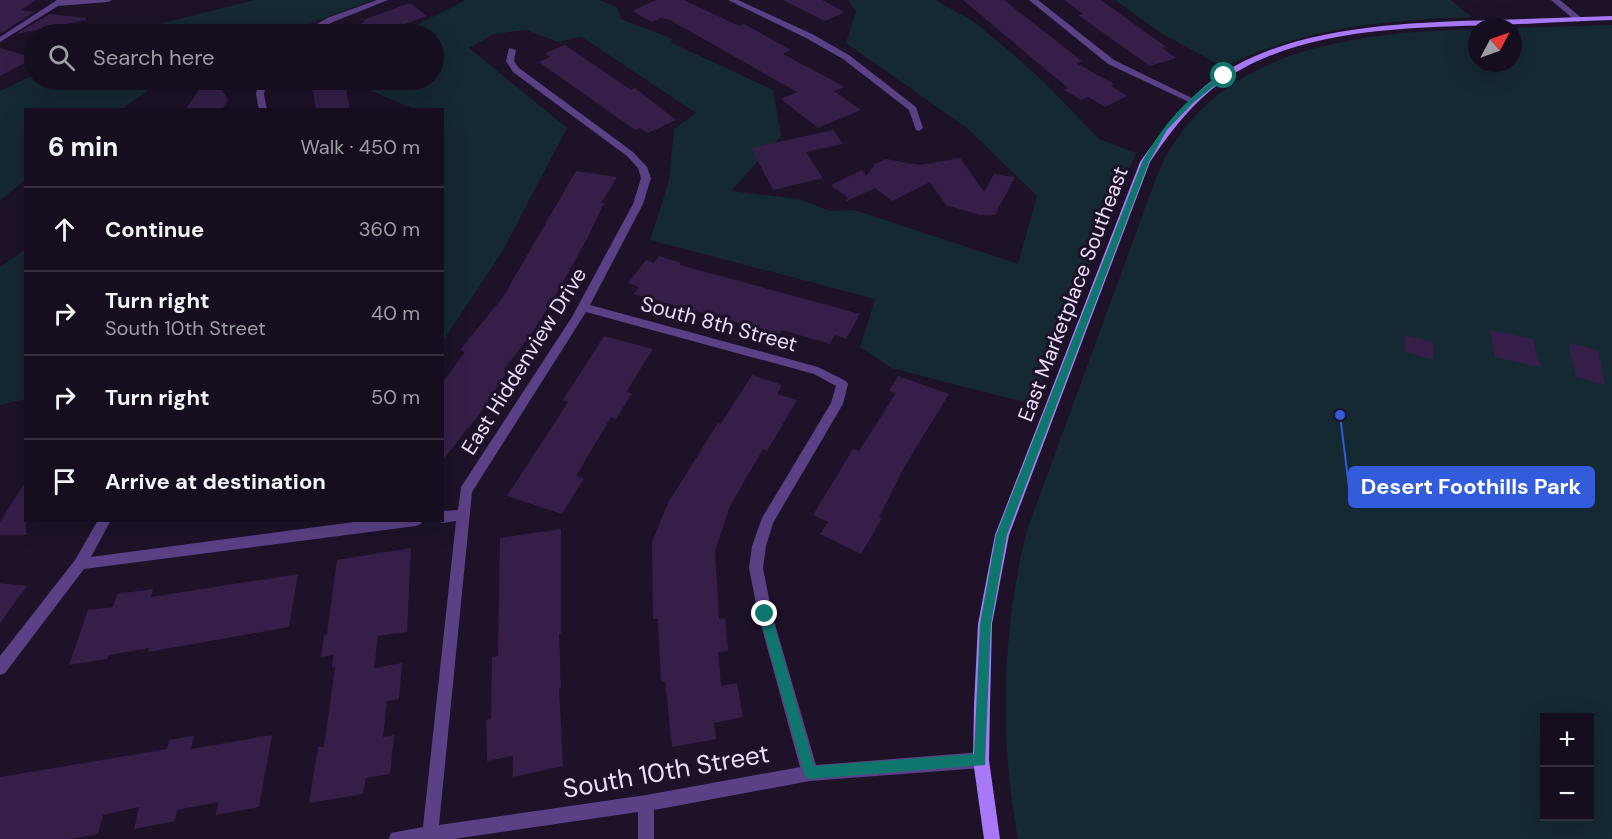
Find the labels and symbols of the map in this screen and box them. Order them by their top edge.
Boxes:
north arrow [1468,18,1522,72]
route start [1210,62,1236,88]
street label: East Marketplace Southeast [1011,162,1135,426]
street label: East Hiddenview Drive [455,262,593,460]
street label: South 8th Street [638,290,800,358]
callout: Desert Foothills Park [1349,467,1594,507]
text: Desert Foothills Park [1361,472,1582,501]
route end [751,600,777,626]
street label: South 10th Street [560,736,772,806]

